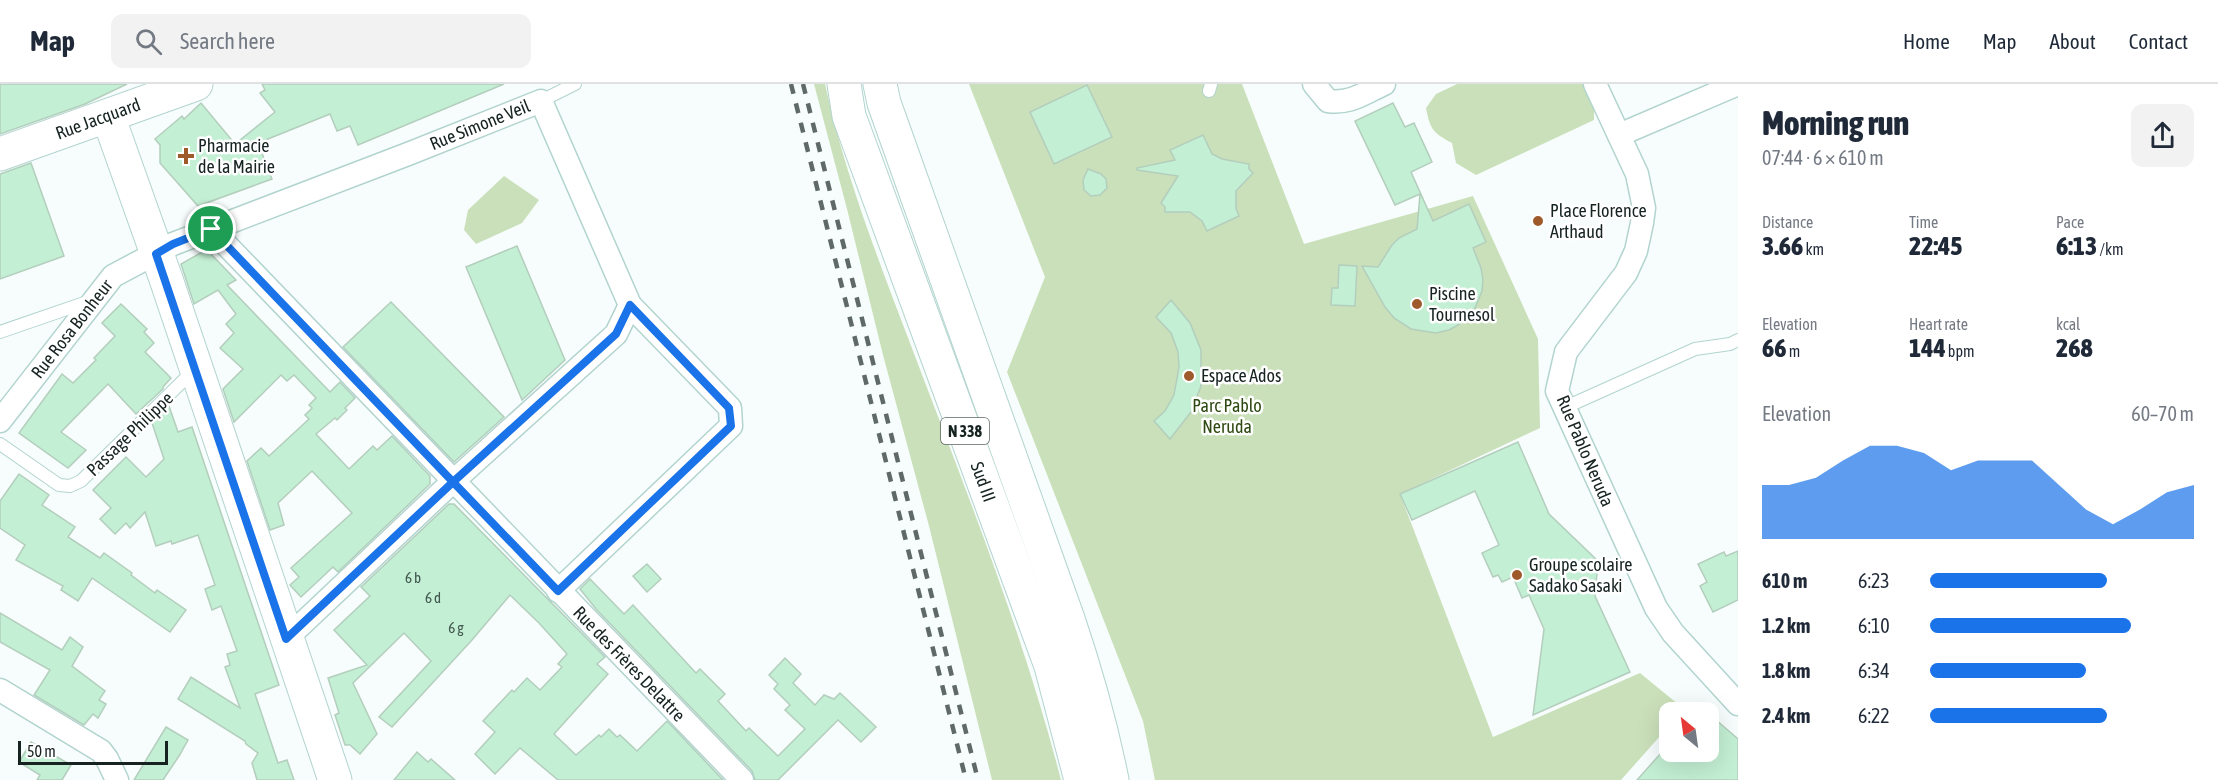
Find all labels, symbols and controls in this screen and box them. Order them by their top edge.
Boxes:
search box [111,14,531,68]
text: Map [30,25,75,57]
icon: search [132,25,165,58]
text: Search here [180,28,275,54]
text: Home [1903,29,1950,53]
text: Map [1983,29,2017,53]
text: About [2050,29,2096,53]
text: Contact [2129,29,2188,53]
street label: Rue Jacquard [53,94,143,144]
street label: Rue Simone Veil [427,95,533,154]
text: Morning run [1762,104,1909,142]
button: share [2131,104,2194,167]
place label: Pharmacie de la Mairie [198,135,275,177]
text: 07:44 · 6 × 610 m [1762,146,1884,169]
marker: Pharmacie de la Mairie [179,149,193,163]
place label: Place Florence Arthaud [1550,200,1647,242]
pin [185,203,236,254]
icon: arrive [194,212,227,245]
text: Distance [1762,213,1813,231]
text: Time [1909,213,1938,231]
text: Pace [2056,213,2084,231]
marker: Place Florence Arthaud [1531,214,1545,228]
text: 3.66 [1762,231,1803,261]
text: 22:45 [1909,231,1963,261]
text: 6:13 [2056,231,2097,261]
text: km [1803,240,1824,258]
text: /km [2097,240,2123,258]
street label: Rue Rosa Bonheur [27,275,117,382]
place label: Piscine Tournesol [1429,283,1495,325]
marker: Piscine Tournesol [1410,297,1424,311]
text: Elevation [1762,315,1817,333]
text: Heart rate [1909,315,1968,333]
text: kcal [2056,315,2080,333]
text: 66 [1762,333,1786,363]
text: 144 [1909,333,1946,363]
text: 268 [2056,333,2093,363]
text: m [1786,342,1800,360]
text: bpm [1946,342,1975,360]
place label: Espace Ados [1201,365,1281,386]
marker: Espace Ados [1182,369,1196,383]
street label: Passage Philippe [82,387,177,480]
street label: Rue Pablo Neruda [1553,392,1618,510]
park label: Parc Pablo Neruda [1192,395,1262,437]
text: Elevation [1762,402,1831,425]
text: 60–70 m [2131,402,2194,425]
road number: N 338 [941,418,989,444]
street label: Sud III [967,459,1000,505]
place label: Groupe scolaire Sadako Sasaki [1529,554,1632,596]
marker: Groupe scolaire Sadako Sasaki [1510,568,1524,582]
house number: 6 b [405,569,421,586]
text: 610 m [1762,569,1807,592]
text: 6:23 [1858,569,1890,592]
house number: 6 d [425,589,441,606]
street label: Rue des Frères Delattre [569,602,690,726]
text: 1.2 km [1762,614,1810,637]
text: 6:10 [1858,614,1890,637]
house number: 6 g [448,619,464,636]
text: 1.8 km [1762,659,1810,682]
text: 6:34 [1858,659,1890,682]
north arrow [1659,702,1719,762]
map controls [1659,702,1719,762]
text: 2.4 km [1762,704,1810,727]
text: 6:22 [1858,704,1890,727]
scale bar [18,738,168,766]
text: 50 m [27,742,56,760]

